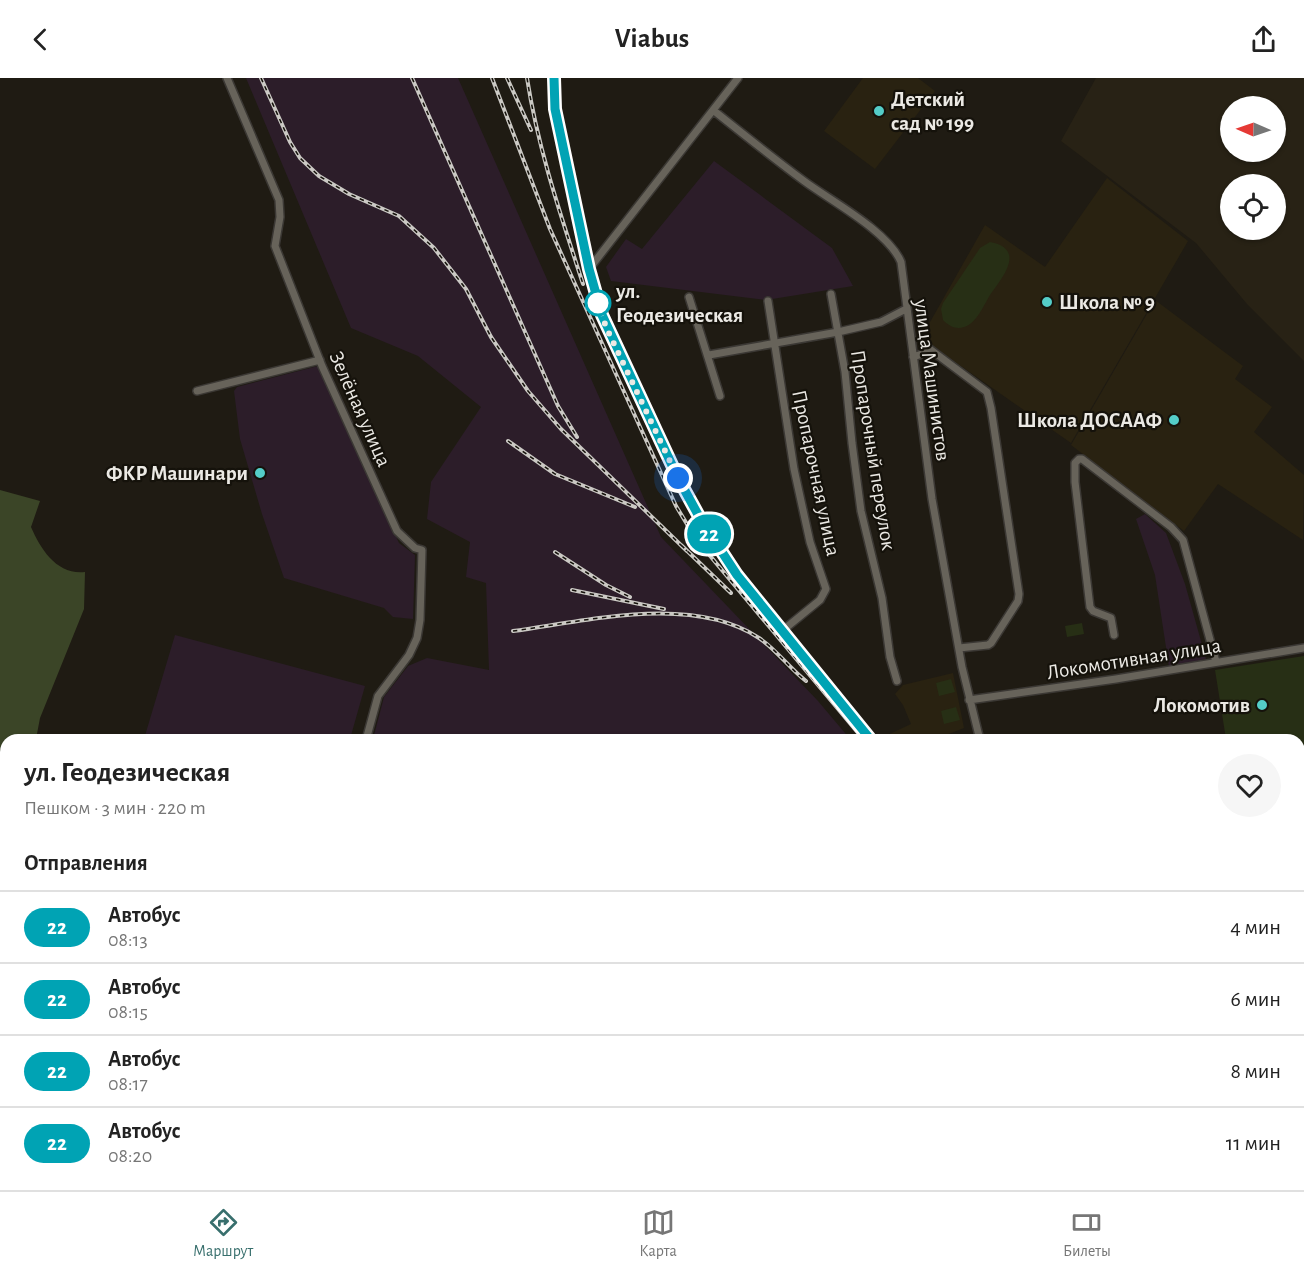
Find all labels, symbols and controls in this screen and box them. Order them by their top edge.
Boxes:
icon: back [24,23,57,56]
icon: share [1247,23,1280,56]
text: Viabus [615,25,689,52]
place label: Детский сад № 199 [891,89,974,134]
north arrow [1220,96,1286,162]
map controls [1220,96,1286,240]
marker: Детский сад № 199 [872,104,886,118]
button: locate [1220,174,1286,240]
place label: ул. Геодезическая [615,281,743,326]
marker: ул. Геодезическая [585,290,611,316]
place label: Школа № 9 [1059,292,1155,313]
marker: Школа № 9 [1040,295,1054,309]
street label: улица Машинистов [910,297,954,462]
street label: Зелёная улица [325,348,395,470]
street label: Пропарочный переулок [847,348,899,552]
street label: Пропарочная улица [788,388,844,558]
place label: Школа ДОСААФ [1017,410,1162,431]
marker: Школа ДОСААФ [1167,413,1181,427]
place label: ФКР Машинари [106,463,248,484]
your location [663,463,693,493]
marker: ФКР Машинари [253,466,267,480]
line badge: 22 [682,514,736,554]
text: 22 [699,524,719,545]
street label: Локомотивная улица [1045,635,1223,683]
place label: Локомотив [1154,695,1250,716]
marker: Локомотив [1255,698,1269,712]
button: heart [1218,754,1281,817]
text: ул. Геодезическая [24,759,230,787]
text: Пешком · 3 мин · 220 m [24,798,206,818]
text: Отправления [24,852,148,874]
text: Автобус [108,904,181,926]
text: 4 мин [1230,916,1281,938]
text: 22 [47,917,67,938]
text: 08:13 [108,930,148,950]
text: Автобус [108,976,181,998]
text: 6 мин [1230,988,1281,1010]
text: 22 [47,989,67,1010]
text: 08:15 [108,1002,148,1022]
text: Автобус [108,1048,181,1070]
text: 8 мин [1230,1060,1281,1082]
text: 22 [47,1061,67,1082]
text: 08:17 [108,1074,148,1094]
text: Автобус [108,1120,181,1142]
text: 11 мин [1226,1132,1281,1154]
text: 22 [47,1133,67,1154]
text: 08:20 [108,1146,152,1166]
tab: Маршрут [193,1206,253,1261]
tab: Карта [639,1206,677,1261]
tab: Билеты [1063,1206,1111,1261]

